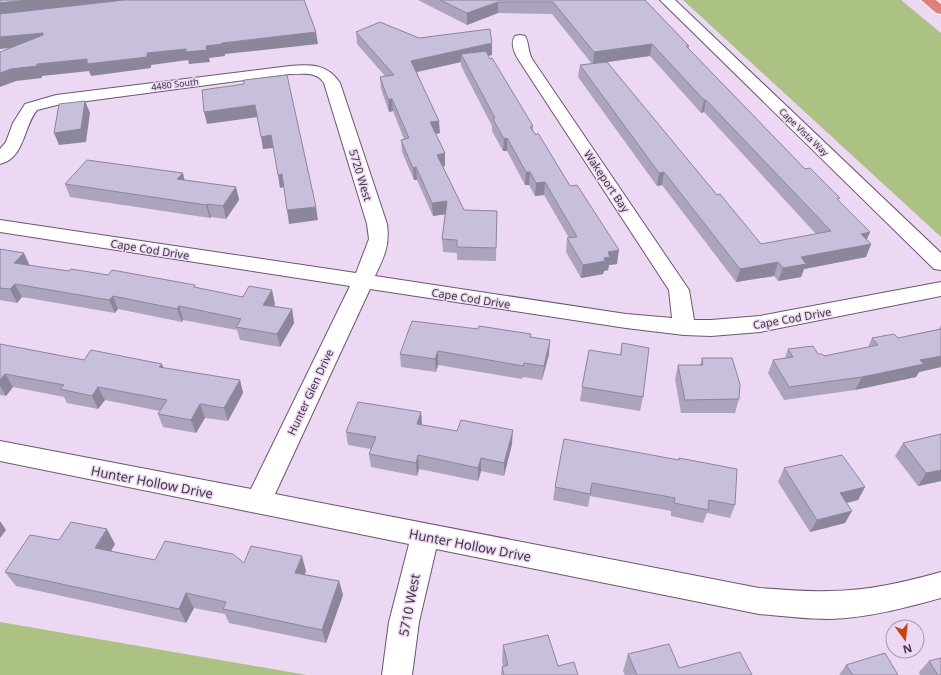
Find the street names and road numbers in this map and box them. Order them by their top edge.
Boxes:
street label: 4480 South [151,75,199,93]
street label: Cape Vista Way [776,105,832,159]
street label: 5720 West [346,147,376,203]
street label: Wakeport Bay [581,147,634,215]
street label: Cape Cod Drive [110,235,190,263]
street label: Cape Cod Drive [431,284,511,312]
street label: Cape Cod Drive [752,304,832,332]
street label: Hunter Glen Drive [283,347,337,437]
street label: Hunter Hollow Drive [89,461,215,503]
street label: Hunter Hollow Drive [407,524,533,566]
street label: 5710 West [394,572,424,638]

